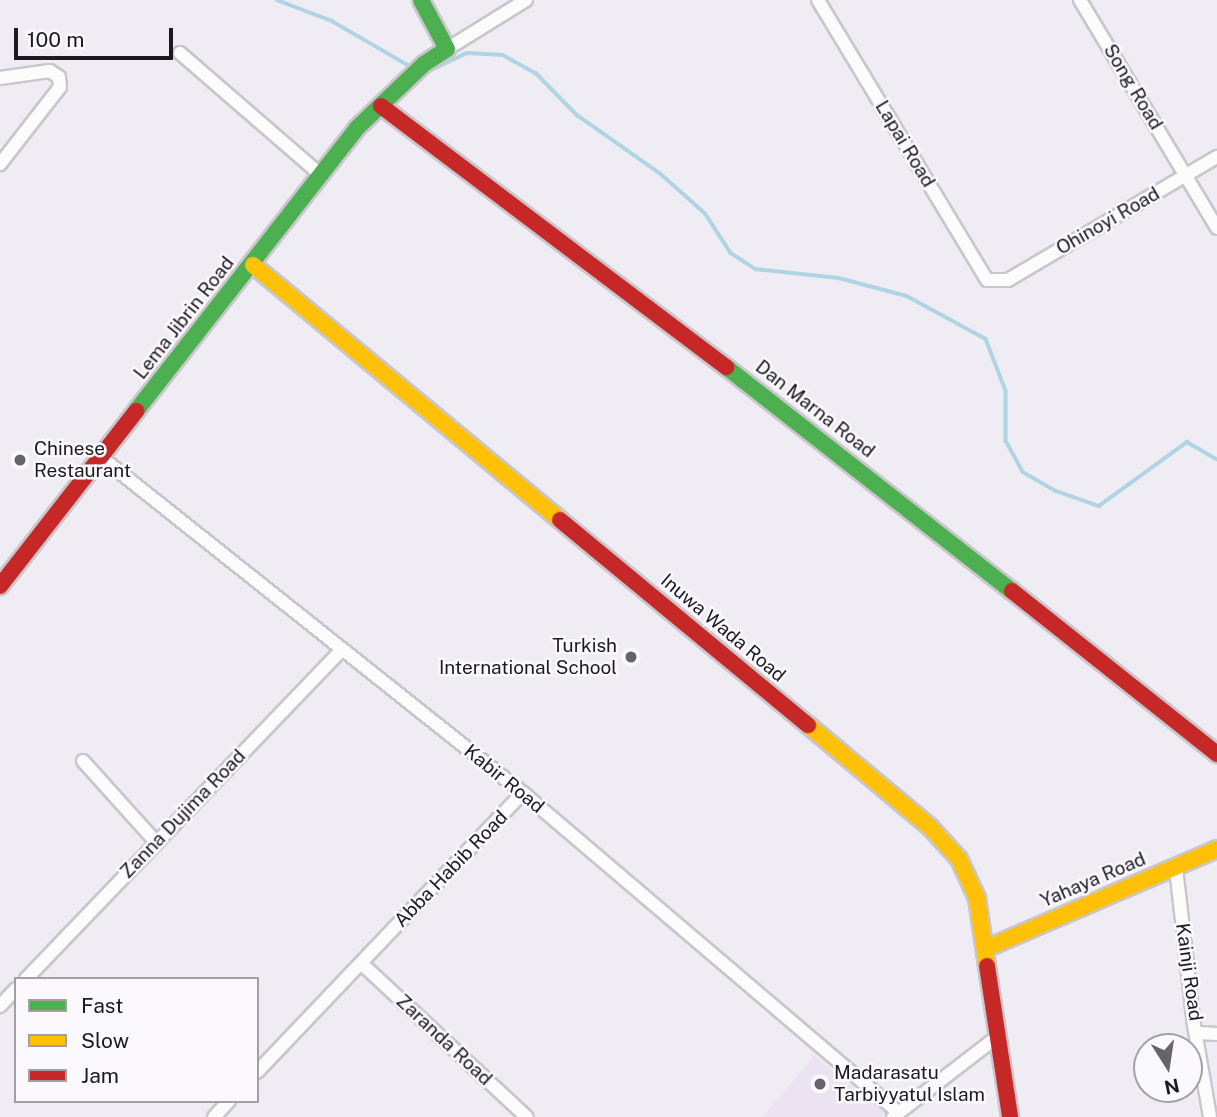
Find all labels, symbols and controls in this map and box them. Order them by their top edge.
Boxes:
scale bar [18,14,177,58]
text: 100 m [27,27,84,52]
street label: Song Road [1099,40,1167,134]
street label: Lapai Road [870,96,940,192]
street label: Ohinoyi Road [1052,182,1164,260]
street label: Lema Jibrin Road [129,252,239,384]
street label: Dan Marna Road [751,355,879,463]
place label: Chinese Restaurant [34,438,131,482]
marker: Chinese Restaurant [12,452,28,468]
street label: Inuwa Wada Road [656,569,790,687]
place label: Turkish International School [439,635,617,679]
marker: Turkish International School [623,649,639,665]
street label: Kabir Road [459,740,549,818]
street label: Zanna Dujima Road [116,745,250,883]
street label: Abba Habib Road [390,806,512,932]
street label: Yahaya Road [1037,848,1149,912]
street label: Kainji Road [1171,922,1207,1022]
legend [14,977,259,1103]
street label: Zaranda Road [391,990,497,1090]
text: Fast [81,993,123,1018]
text: Slow [81,1028,129,1053]
north arrow [1133,1033,1203,1103]
place label: Madarasatu Tarbiyyatul Islam [834,1062,985,1106]
text: Jam [81,1063,119,1088]
text: N [1162,1074,1182,1099]
marker: Madarasatu Tarbiyyatul Islam [812,1076,828,1092]

